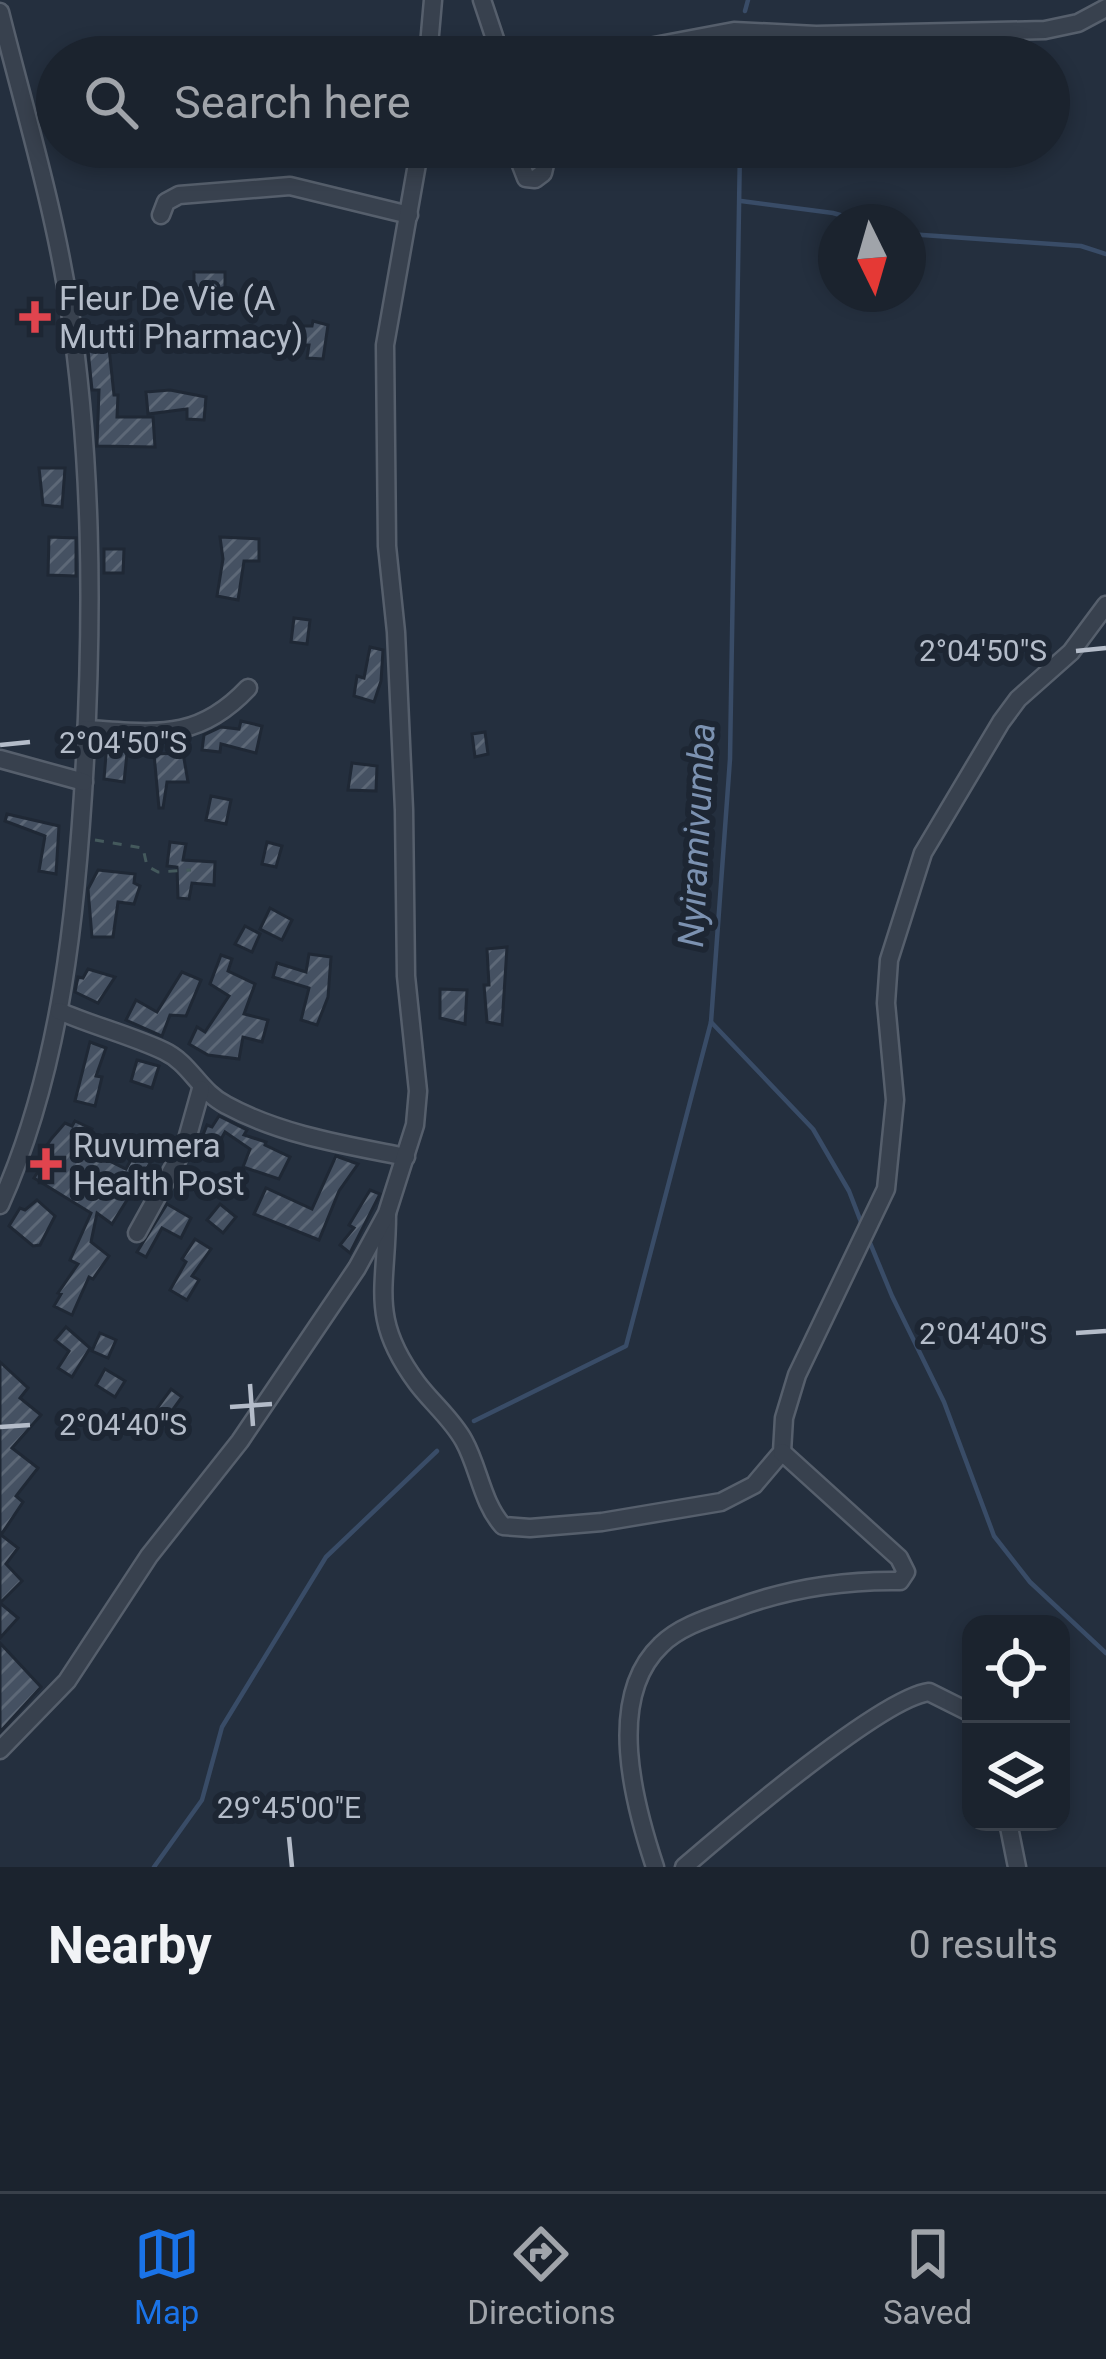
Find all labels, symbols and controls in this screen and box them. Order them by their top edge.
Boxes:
search box [36,36,1070,168]
icon: search [78,69,144,135]
text: Search here [174,76,411,129]
north arrow [818,204,926,312]
place label: Fleur De Vie (A Mutti Pharmacy) [59,279,303,356]
marker: Fleur De Vie (A Mutti Pharmacy) [22,304,48,330]
text: 2°04'50"S [919,633,1047,668]
water label: Nyiramivumba [670,722,724,948]
text: 2°04'50"S [59,725,187,760]
place label: Ruvumera Health Post [73,1126,244,1203]
marker: Ruvumera Health Post [30,1148,62,1180]
text: 2°04'40"S [919,1316,1047,1351]
text: 2°04'40"S [59,1407,187,1442]
map controls [962,1615,1070,1831]
button: locate [962,1615,1070,1723]
button: layers [962,1723,1070,1831]
text: 29°45'00"E [217,1790,361,1825]
text: Nearby [48,1916,212,1975]
text: 0 results [909,1922,1058,1968]
tab: Map [134,2221,200,2332]
tab: Directions [467,2221,616,2332]
tab: Saved [883,2221,972,2332]

